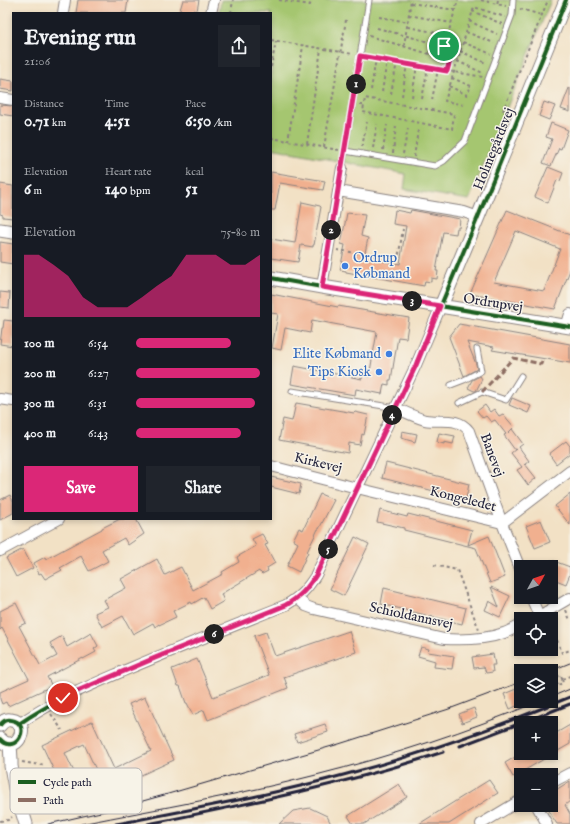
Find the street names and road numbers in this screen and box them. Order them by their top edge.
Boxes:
street label: Holmegårdsvej [469,105,519,193]
street label: Ordrupvej [462,289,524,317]
street label: Banevej [476,431,508,479]
street label: Kirkevej [292,448,344,478]
street label: Kongeledet [428,482,498,516]
street label: Schioldannsvej [368,598,454,634]

